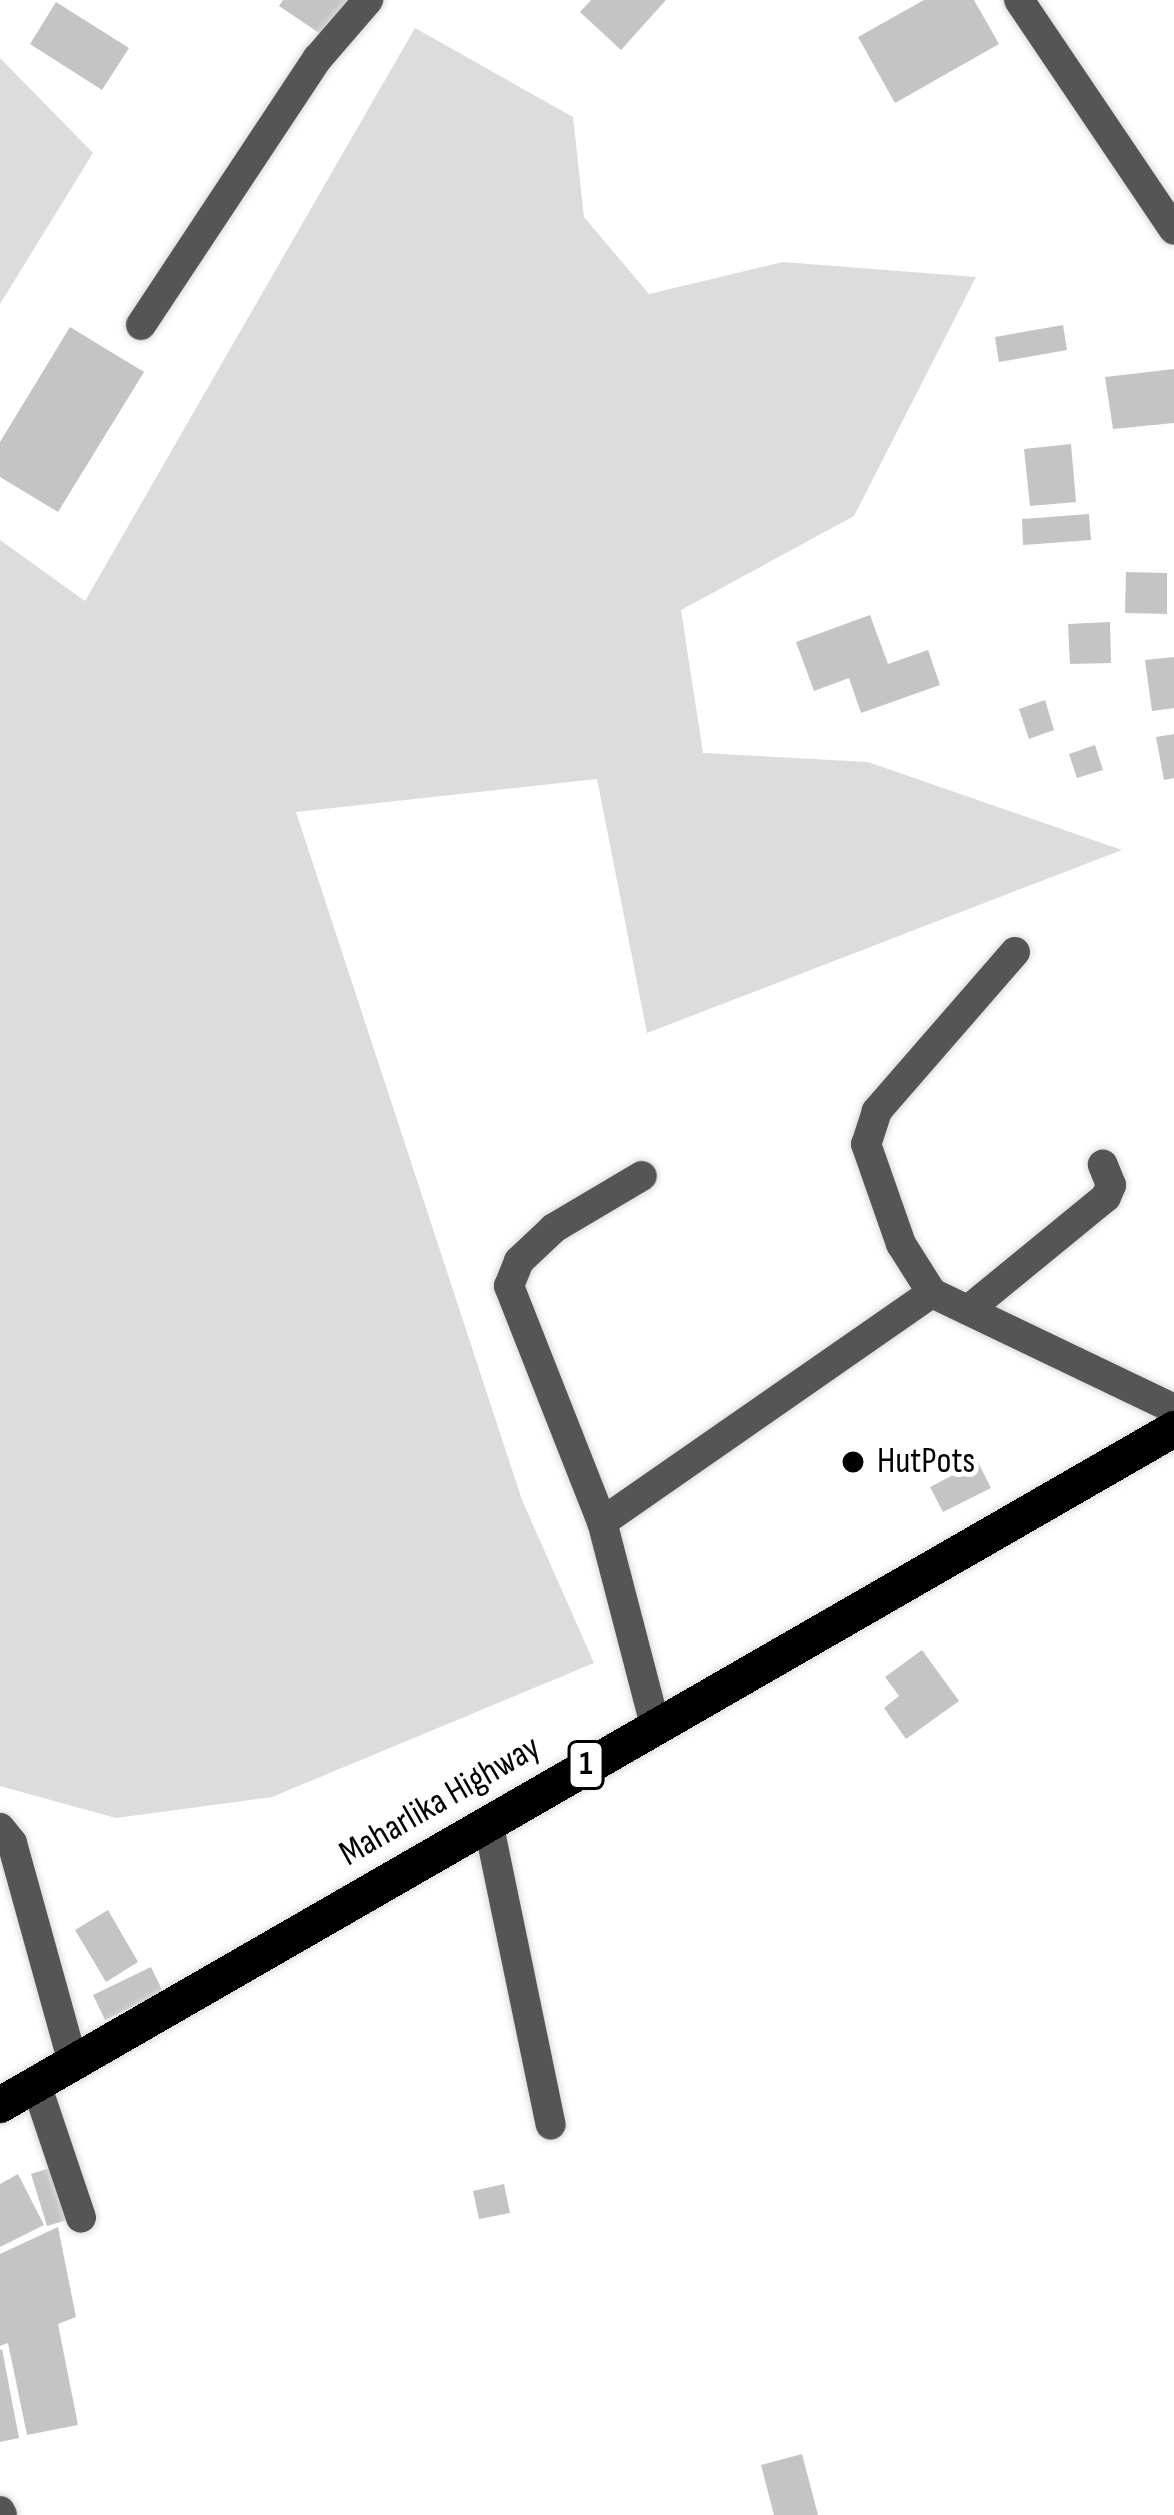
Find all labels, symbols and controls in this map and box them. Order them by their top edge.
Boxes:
place label: HutPots [877,1440,975,1484]
marker: HutPots [840,1449,866,1475]
street label: Maharlika Highway [332,1726,548,1876]
road number: 1 [565,1738,607,1792]

